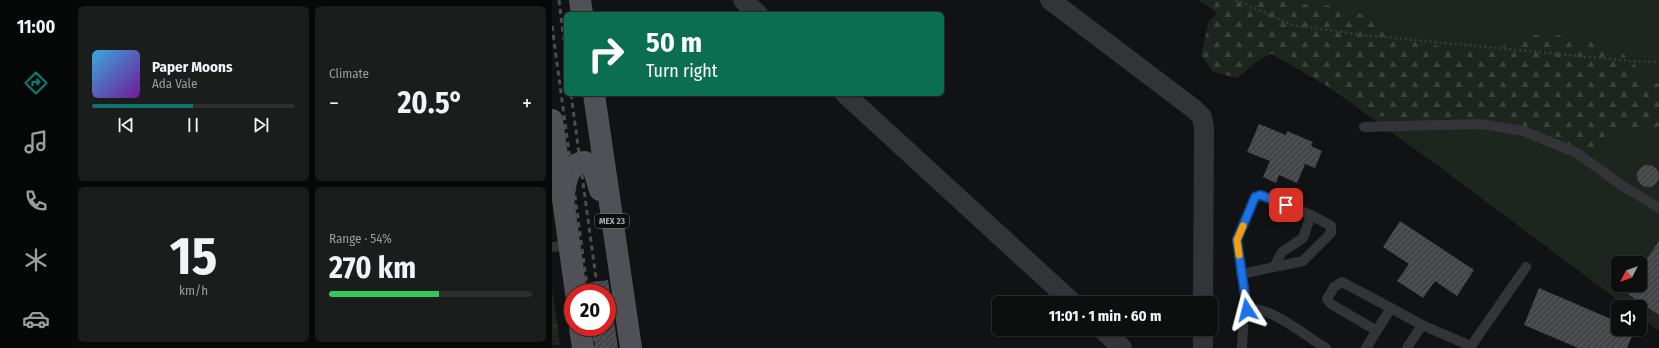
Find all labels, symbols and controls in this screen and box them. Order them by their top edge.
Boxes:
text: 11:00 [17,16,55,38]
text: 50 m [646,26,702,59]
icon: right [580,28,632,80]
text: Paper Moons [152,58,233,76]
text: Turn right [646,60,718,82]
text: Climate [329,66,369,81]
icon: directions [22,69,50,97]
text: Ada Vale [152,76,197,91]
text: 20.5° [397,85,463,121]
text: − [329,90,339,117]
text: + [522,90,532,117]
icon: previous [115,114,137,136]
icon: pause [182,114,204,136]
icon: next [250,114,272,136]
icon: music [22,128,50,156]
icon: phone [22,187,50,215]
pin [1269,188,1303,222]
icon: arrive [1275,194,1297,216]
road number: MEX 23 [595,214,629,228]
text: 15 [170,225,217,288]
text: Range · 54% [329,231,392,246]
icon: climate [22,246,50,274]
text: 270 km [329,250,416,286]
north arrow [1611,256,1647,292]
map controls [1611,256,1647,336]
text: km/h [179,283,208,298]
speed limit sign: 20 [564,284,616,336]
position arrow [1226,289,1268,331]
button: sound [1611,300,1647,336]
icon: car [22,305,50,333]
text: 11:01 · 1 min · 60 m [1049,307,1161,325]

